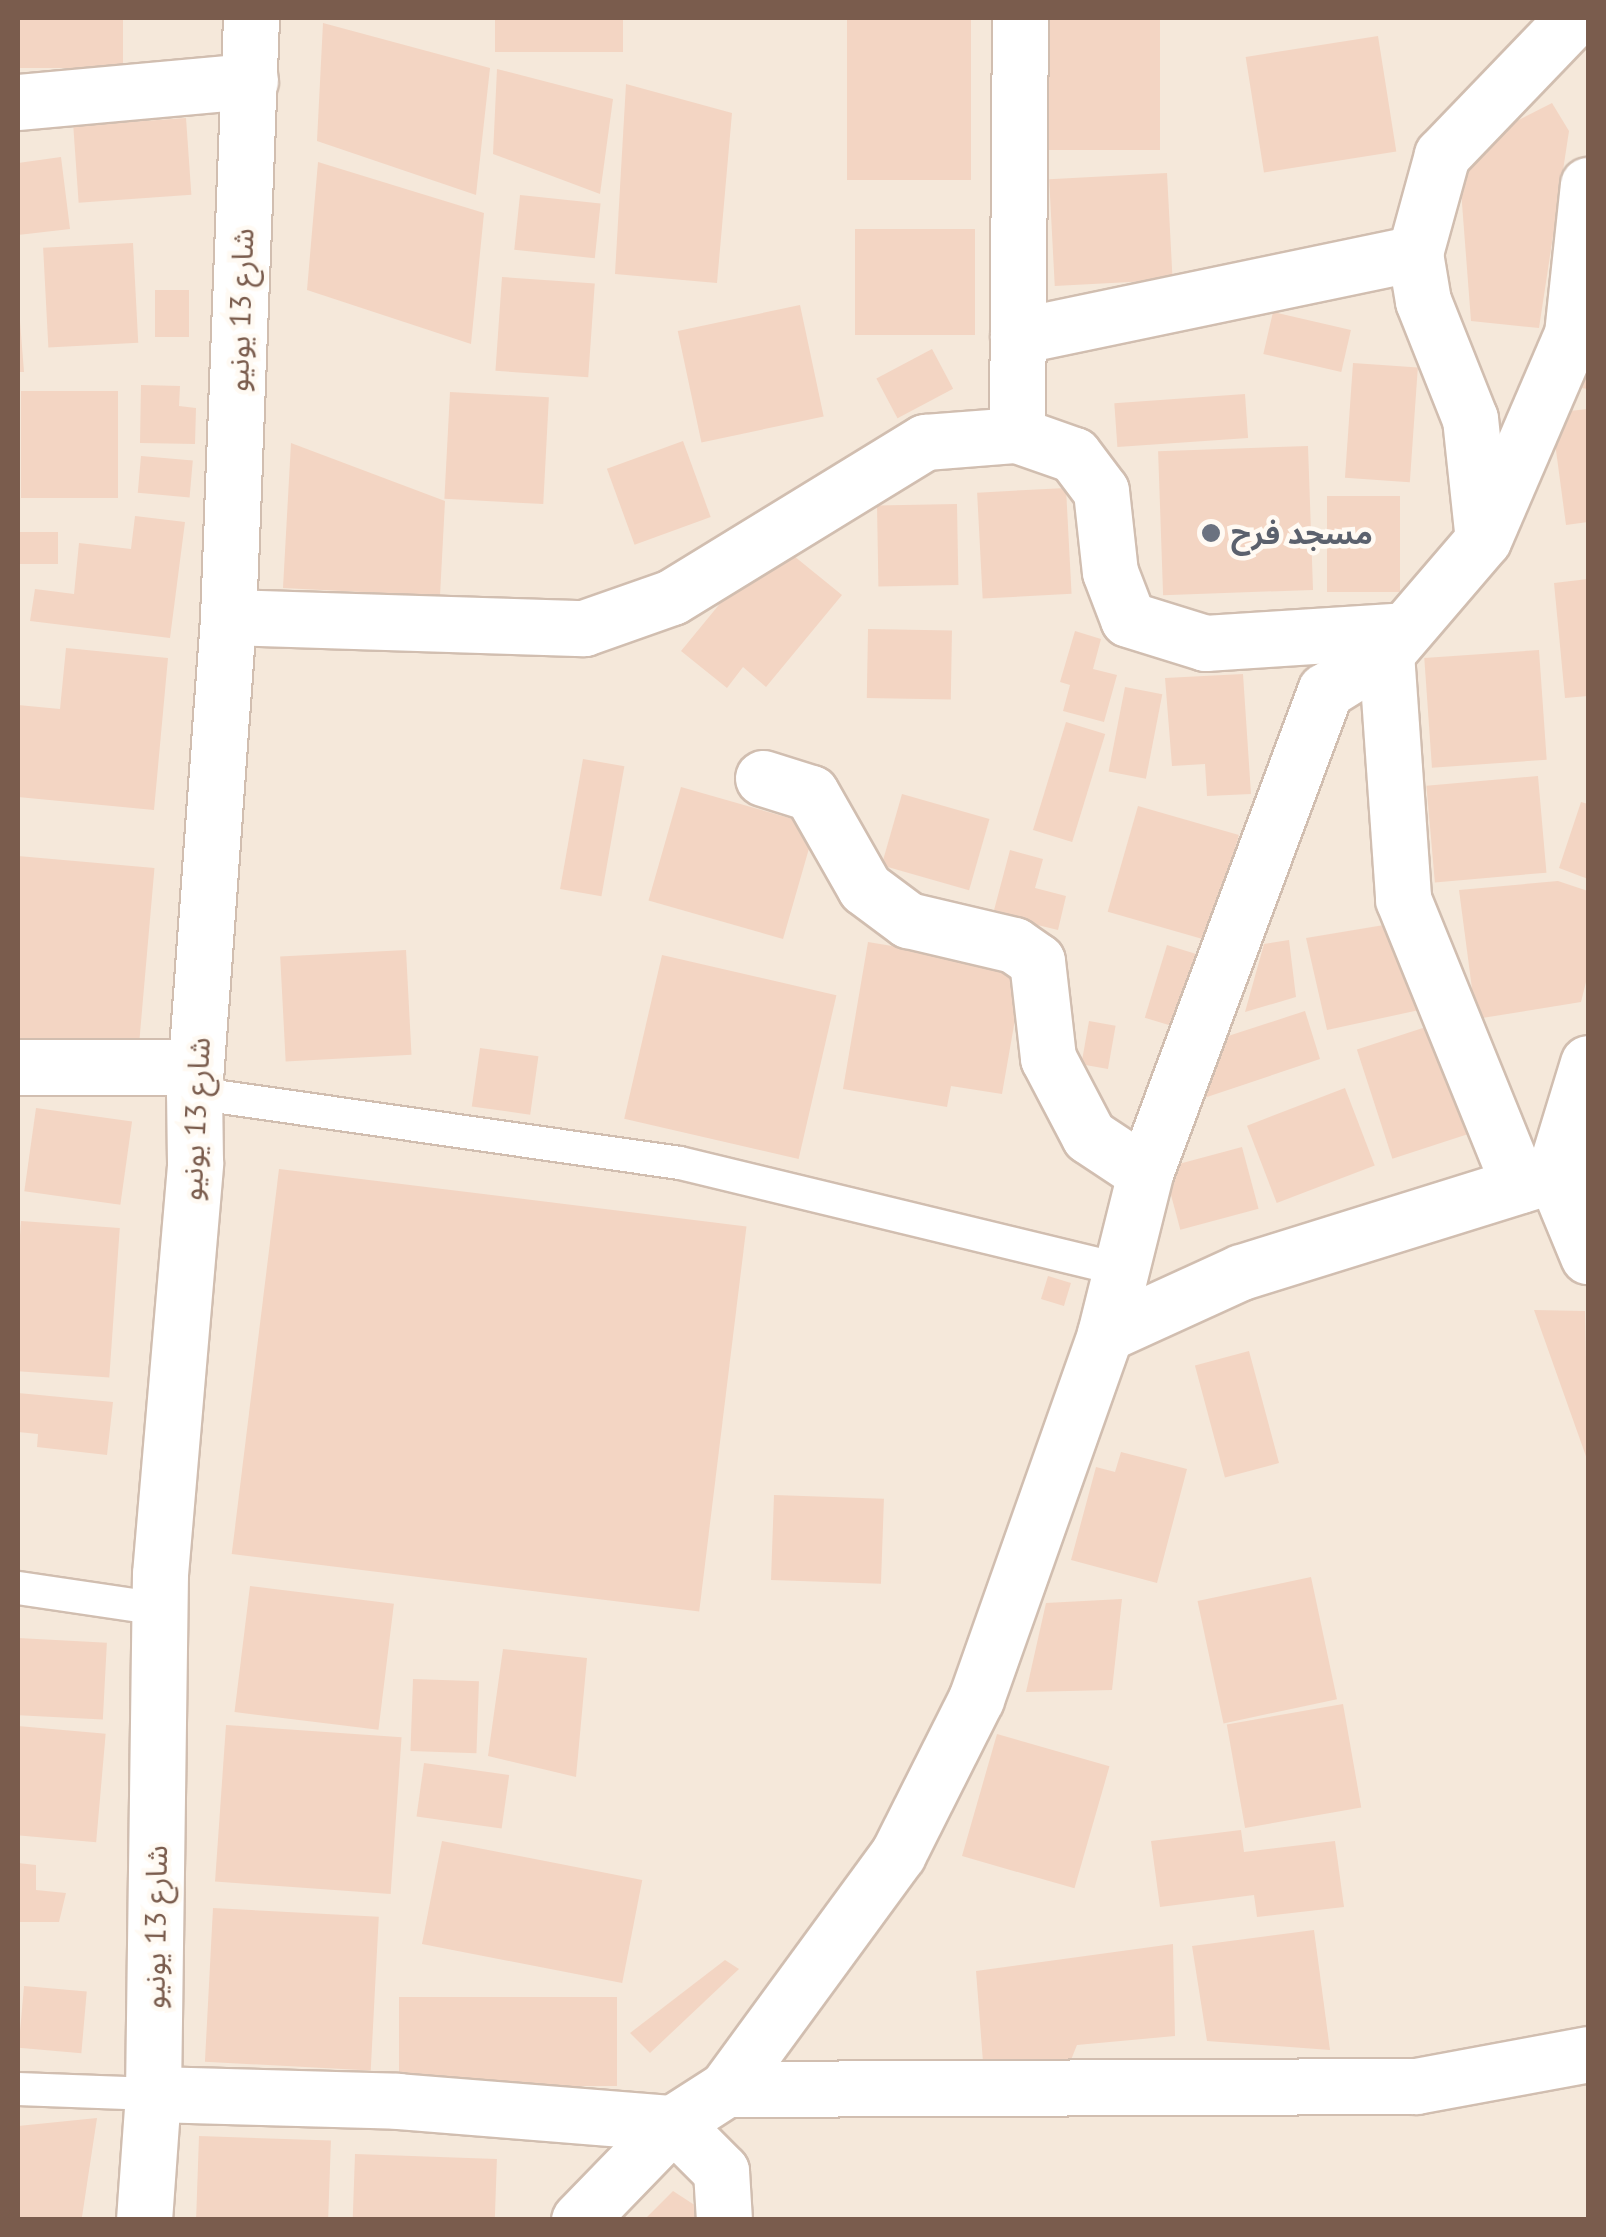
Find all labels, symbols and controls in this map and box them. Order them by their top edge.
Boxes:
street label: شارع 13 يونيو [219,228,261,392]
place label: مسجد فرح [1231,515,1373,551]
marker: مسجد فرح [1200,522,1222,544]
street label: شارع 13 يونيو [173,1036,217,1202]
street label: شارع 13 يونيو [136,1845,174,2009]

